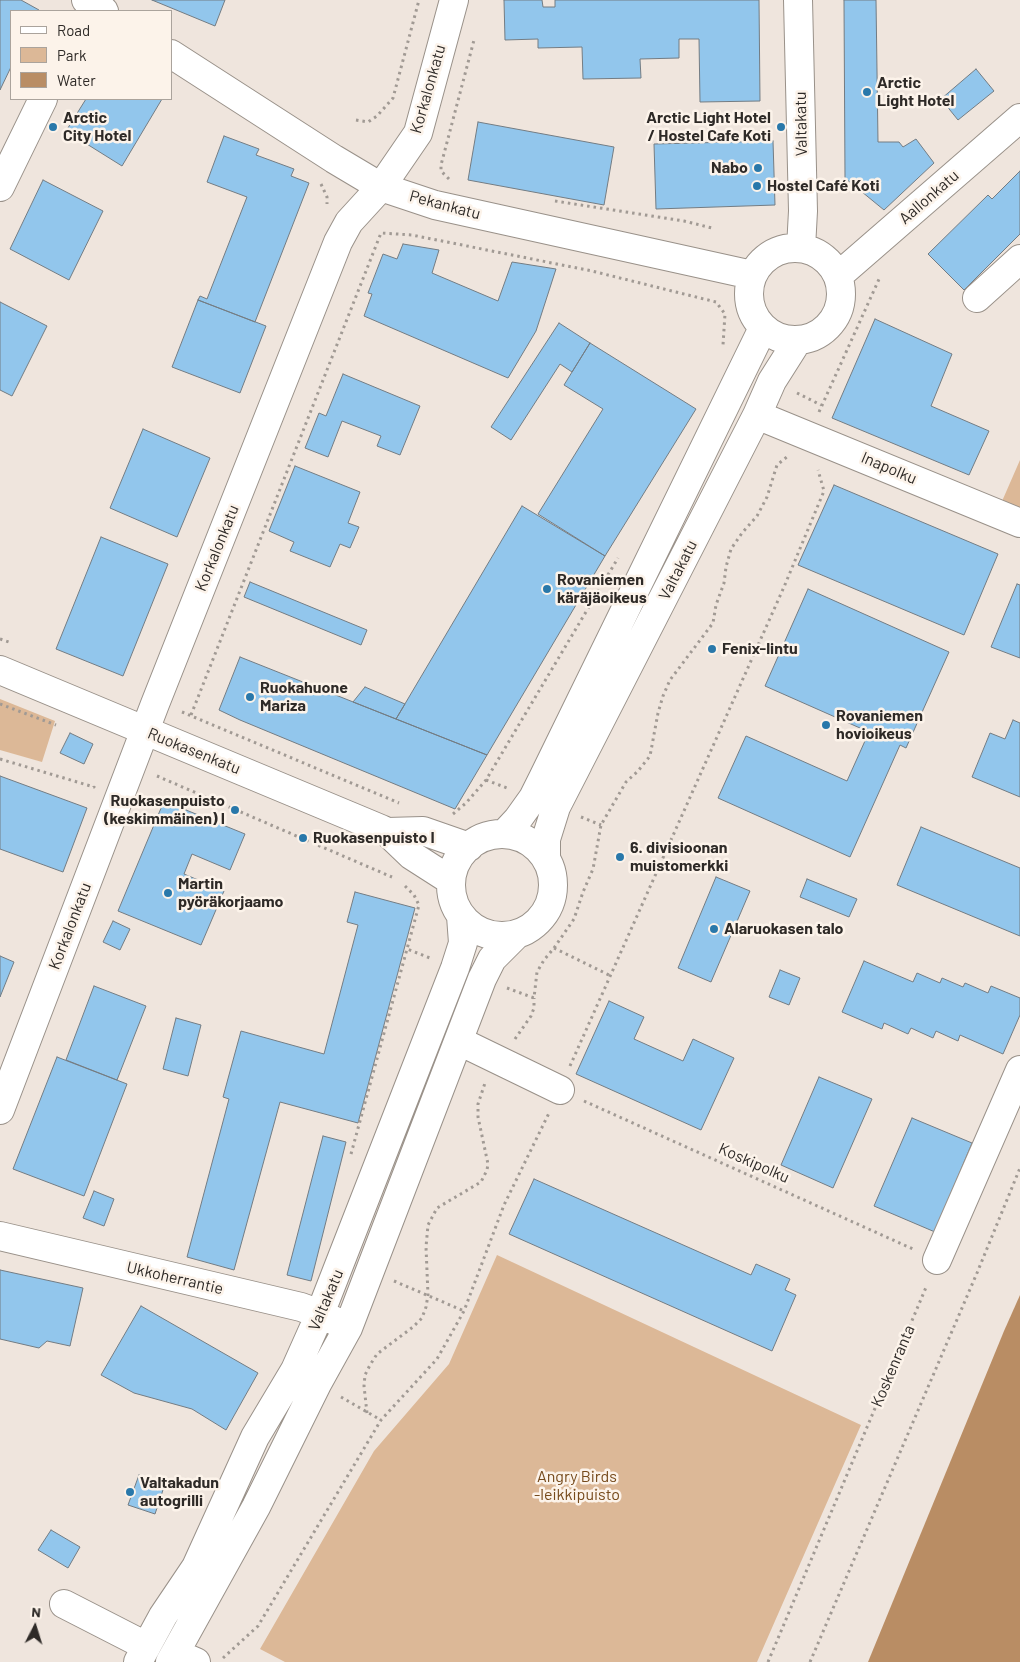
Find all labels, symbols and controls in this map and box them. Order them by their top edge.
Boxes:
legend [10,10,172,100]
text: Road [57,21,90,39]
street label: Korkalonkatu [406,42,450,136]
text: Park [57,46,86,64]
text: Water [57,71,96,89]
place label: Arctic Light Hotel [877,73,955,111]
marker: Arctic Light Hotel [861,86,873,98]
street label: Valtakatu [791,91,811,157]
place label: Arctic City Hotel [63,108,131,146]
place label: Arctic Light Hotel / Hostel Cafe Koti [646,108,771,146]
marker: Arctic City Hotel [47,121,59,133]
marker: Arctic Light Hotel / Hostel Cafe Koti [775,121,787,133]
place label: Nabo [711,158,748,178]
marker: Nabo [752,162,764,174]
street label: Aallonkatu [895,166,963,228]
place label: Hostel Café Koti [767,176,880,196]
marker: Hostel Café Koti [751,180,763,192]
street label: Pekankatu [407,186,483,224]
street label: Inapolku [858,448,920,488]
street label: Korkalonkatu [191,502,243,594]
street label: Valtakatu [655,537,701,603]
place label: Rovaniemen käräjäoikeus [557,570,647,608]
marker: Rovaniemen käräjäoikeus [541,583,553,595]
place label: Fenix-lintu [722,639,798,659]
marker: Fenix-lintu [706,643,718,655]
place label: Ruokahuone Mariza [260,678,348,716]
marker: Ruokahuone Mariza [244,691,256,703]
place label: Rovaniemen hovioikeus [836,706,923,744]
marker: Rovaniemen hovioikeus [820,719,832,731]
street label: Ruokasenkatu [145,724,243,778]
place label: Ruokasenpuisto (keskimmäinen) I [104,791,225,829]
marker: Ruokasenpuisto (keskimmäinen) I [229,804,241,816]
place label: Ruokasenpuisto I [313,828,435,848]
marker: Ruokasenpuisto I [297,832,309,844]
place label: 6. divisioonan muistomerkki [630,838,728,876]
marker: 6. divisioonan muistomerkki [614,851,626,863]
place label: Martin pyöräkorjaamo [178,874,284,912]
street label: Korkalonkatu [45,880,95,972]
marker: Martin pyöräkorjaamo [162,887,174,899]
place label: Alaruokasen talo [724,919,844,939]
marker: Alaruokasen talo [708,923,720,935]
street label: Koskipolku [715,1139,793,1187]
street label: Ukkoherrantie [125,1258,225,1298]
street label: Valtakatu [304,1266,348,1334]
street label: Koskenranta [867,1322,919,1410]
park label: Angry Birds -leikkipuisto [534,1467,620,1505]
place label: Valtakadun autogrilli [140,1473,219,1511]
marker: Valtakadun autogrilli [124,1486,136,1498]
north arrow [10,1602,60,1652]
text: N [31,1603,42,1620]

